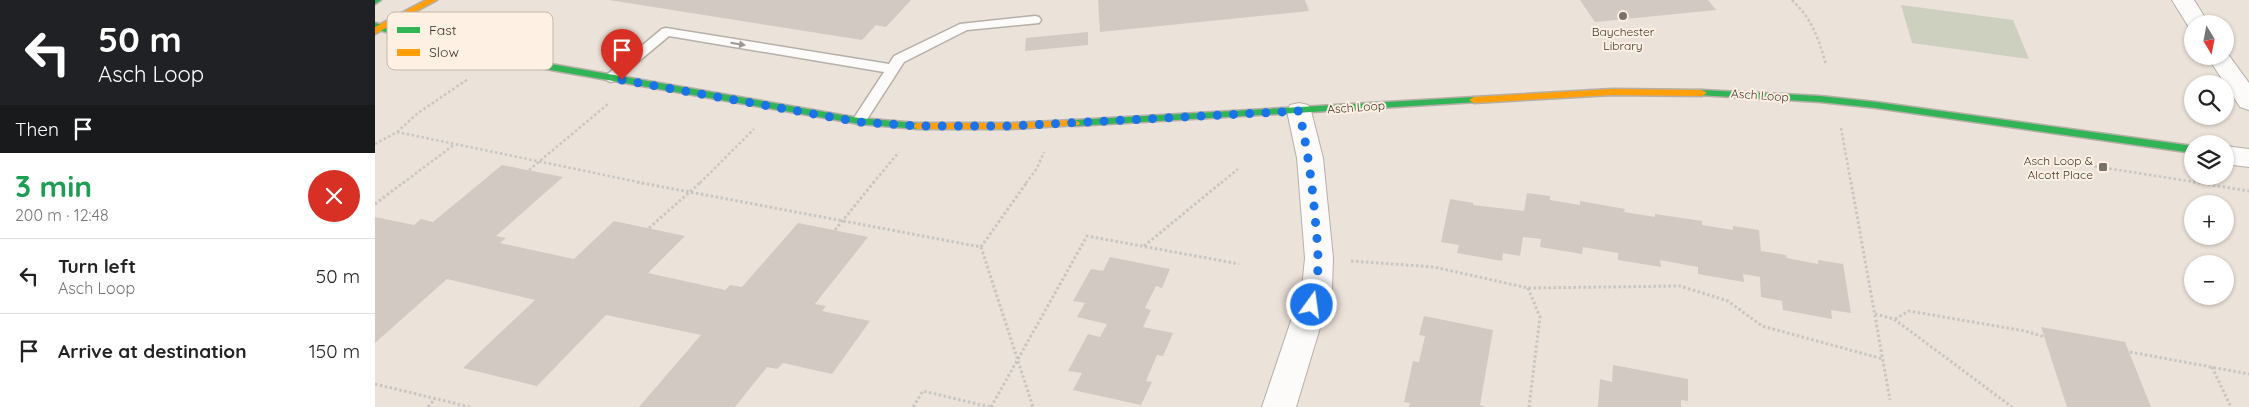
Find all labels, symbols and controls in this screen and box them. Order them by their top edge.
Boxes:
marker: Baychester Library [1617,10,1629,22]
legend [387,12,553,70]
north arrow [2184,15,2234,65]
map controls [2184,15,2234,305]
text: 50 m [98,17,182,61]
icon: left [15,20,80,85]
text: Fast [429,21,457,39]
place label: Baychester Library [1592,24,1655,53]
pin [601,29,643,80]
icon: arrive [608,36,636,64]
one-way arrow [730,41,746,49]
text: Slow [429,43,459,61]
text: Asch Loop [98,60,204,88]
button: search [2184,75,2234,125]
street label: Asch Loop [1731,86,1789,104]
street label: Asch Loop [1327,98,1385,116]
icon: arrive [69,115,97,143]
text: Then [15,117,59,141]
button: layers [2184,135,2234,185]
place label: Asch Loop & Alcott Place [2024,153,2093,182]
marker: Asch Loop & Alcott Place [2097,161,2109,173]
text: 3 min [15,167,92,205]
button: close [308,170,360,222]
button: + [2184,195,2234,245]
text: 200 m · 12:48 [15,205,109,225]
text: Turn left [58,254,136,278]
button: − [2184,255,2234,305]
icon: left [15,262,43,290]
text: 50 m [316,264,360,288]
text: Asch Loop [58,278,135,298]
position arrow [1285,278,1337,330]
icon: arrive [15,337,43,365]
text: Arrive at destination [58,339,247,363]
text: 150 m [309,339,360,363]

